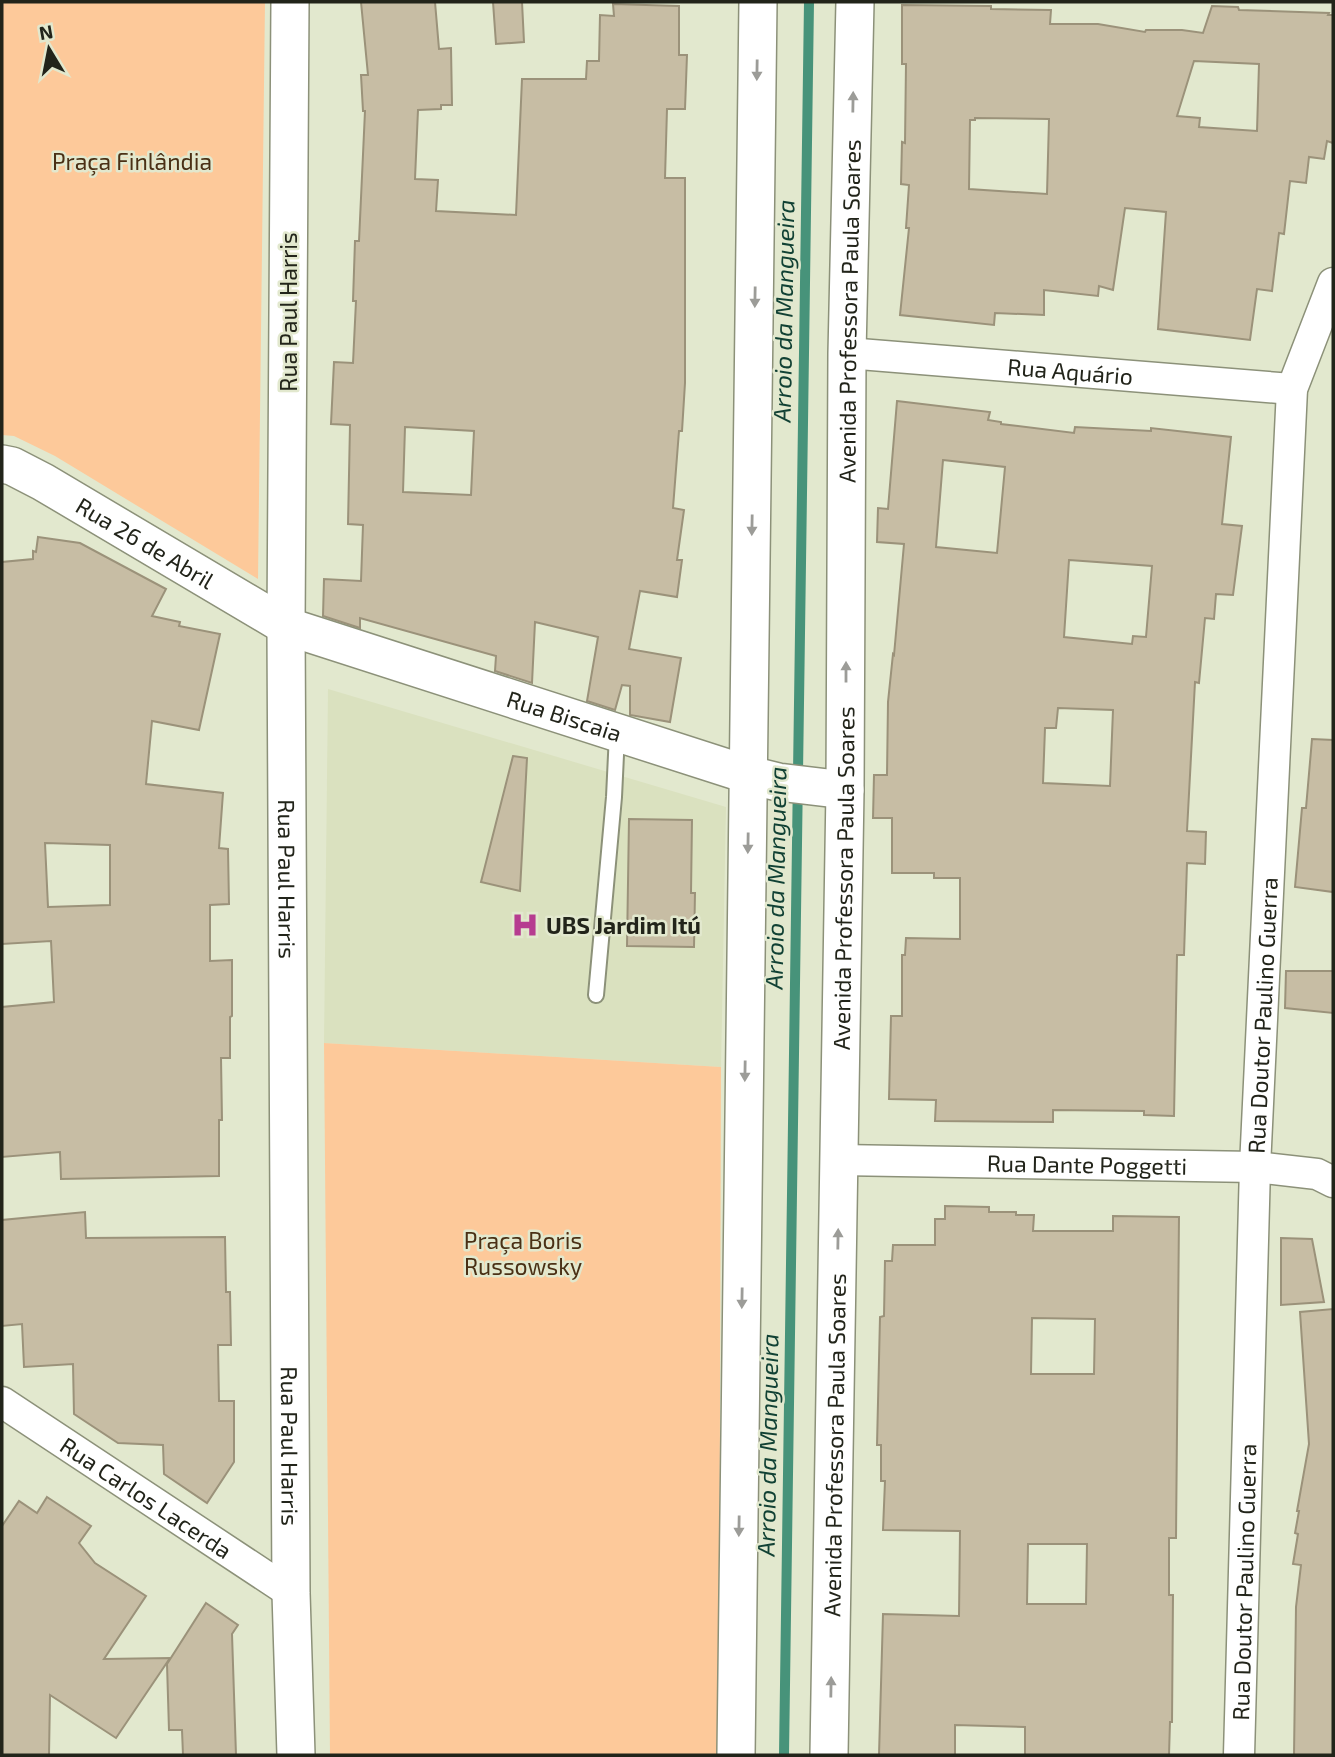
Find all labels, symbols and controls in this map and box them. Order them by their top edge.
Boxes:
north arrow [14,14,84,84]
text: N [37,19,55,44]
one-way arrow [751,59,763,81]
one-way arrow [847,91,859,113]
street label: Avenida Professora Paula Soares [832,139,866,483]
park label: Praça Finlândia [52,147,212,176]
water label: Arroio da Mangueira [767,199,799,424]
street label: Rua Paul Harris [274,232,302,392]
one-way arrow [749,287,761,309]
street label: Rua Aquário [1006,352,1134,390]
street label: Rua 26 de Abril [71,491,220,594]
one-way arrow [746,514,758,536]
one-way arrow [840,661,852,683]
street label: Rua Biscaia [503,684,625,747]
street label: Avenida Professora Paula Soares [827,706,859,1050]
water label: Arroio da Mangueira [759,766,791,991]
street label: Rua Paul Harris [273,799,302,959]
one-way arrow [742,832,754,854]
street label: Rua Doutor Paulino Guerra [1242,876,1283,1154]
hospital icon: UBS Jardim Itú [510,910,540,940]
place label: UBS Jardim Itú [546,911,701,939]
one-way arrow [740,1060,751,1082]
street label: Rua Dante Poggetti [987,1148,1187,1180]
park label: Praça Boris Russowsky [464,1226,582,1280]
one-way arrow [832,1228,844,1250]
street label: Avenida Professora Paula Soares [817,1273,851,1617]
one-way arrow [737,1287,748,1309]
water label: Arroio da Mangueira [751,1333,783,1558]
street label: Rua Paul Harris [276,1366,305,1526]
street label: Rua Carlos Lacerda [55,1431,237,1564]
street label: Rua Doutor Paulino Guerra [1226,1443,1261,1721]
one-way arrow [734,1515,745,1537]
one-way arrow [825,1676,836,1698]

